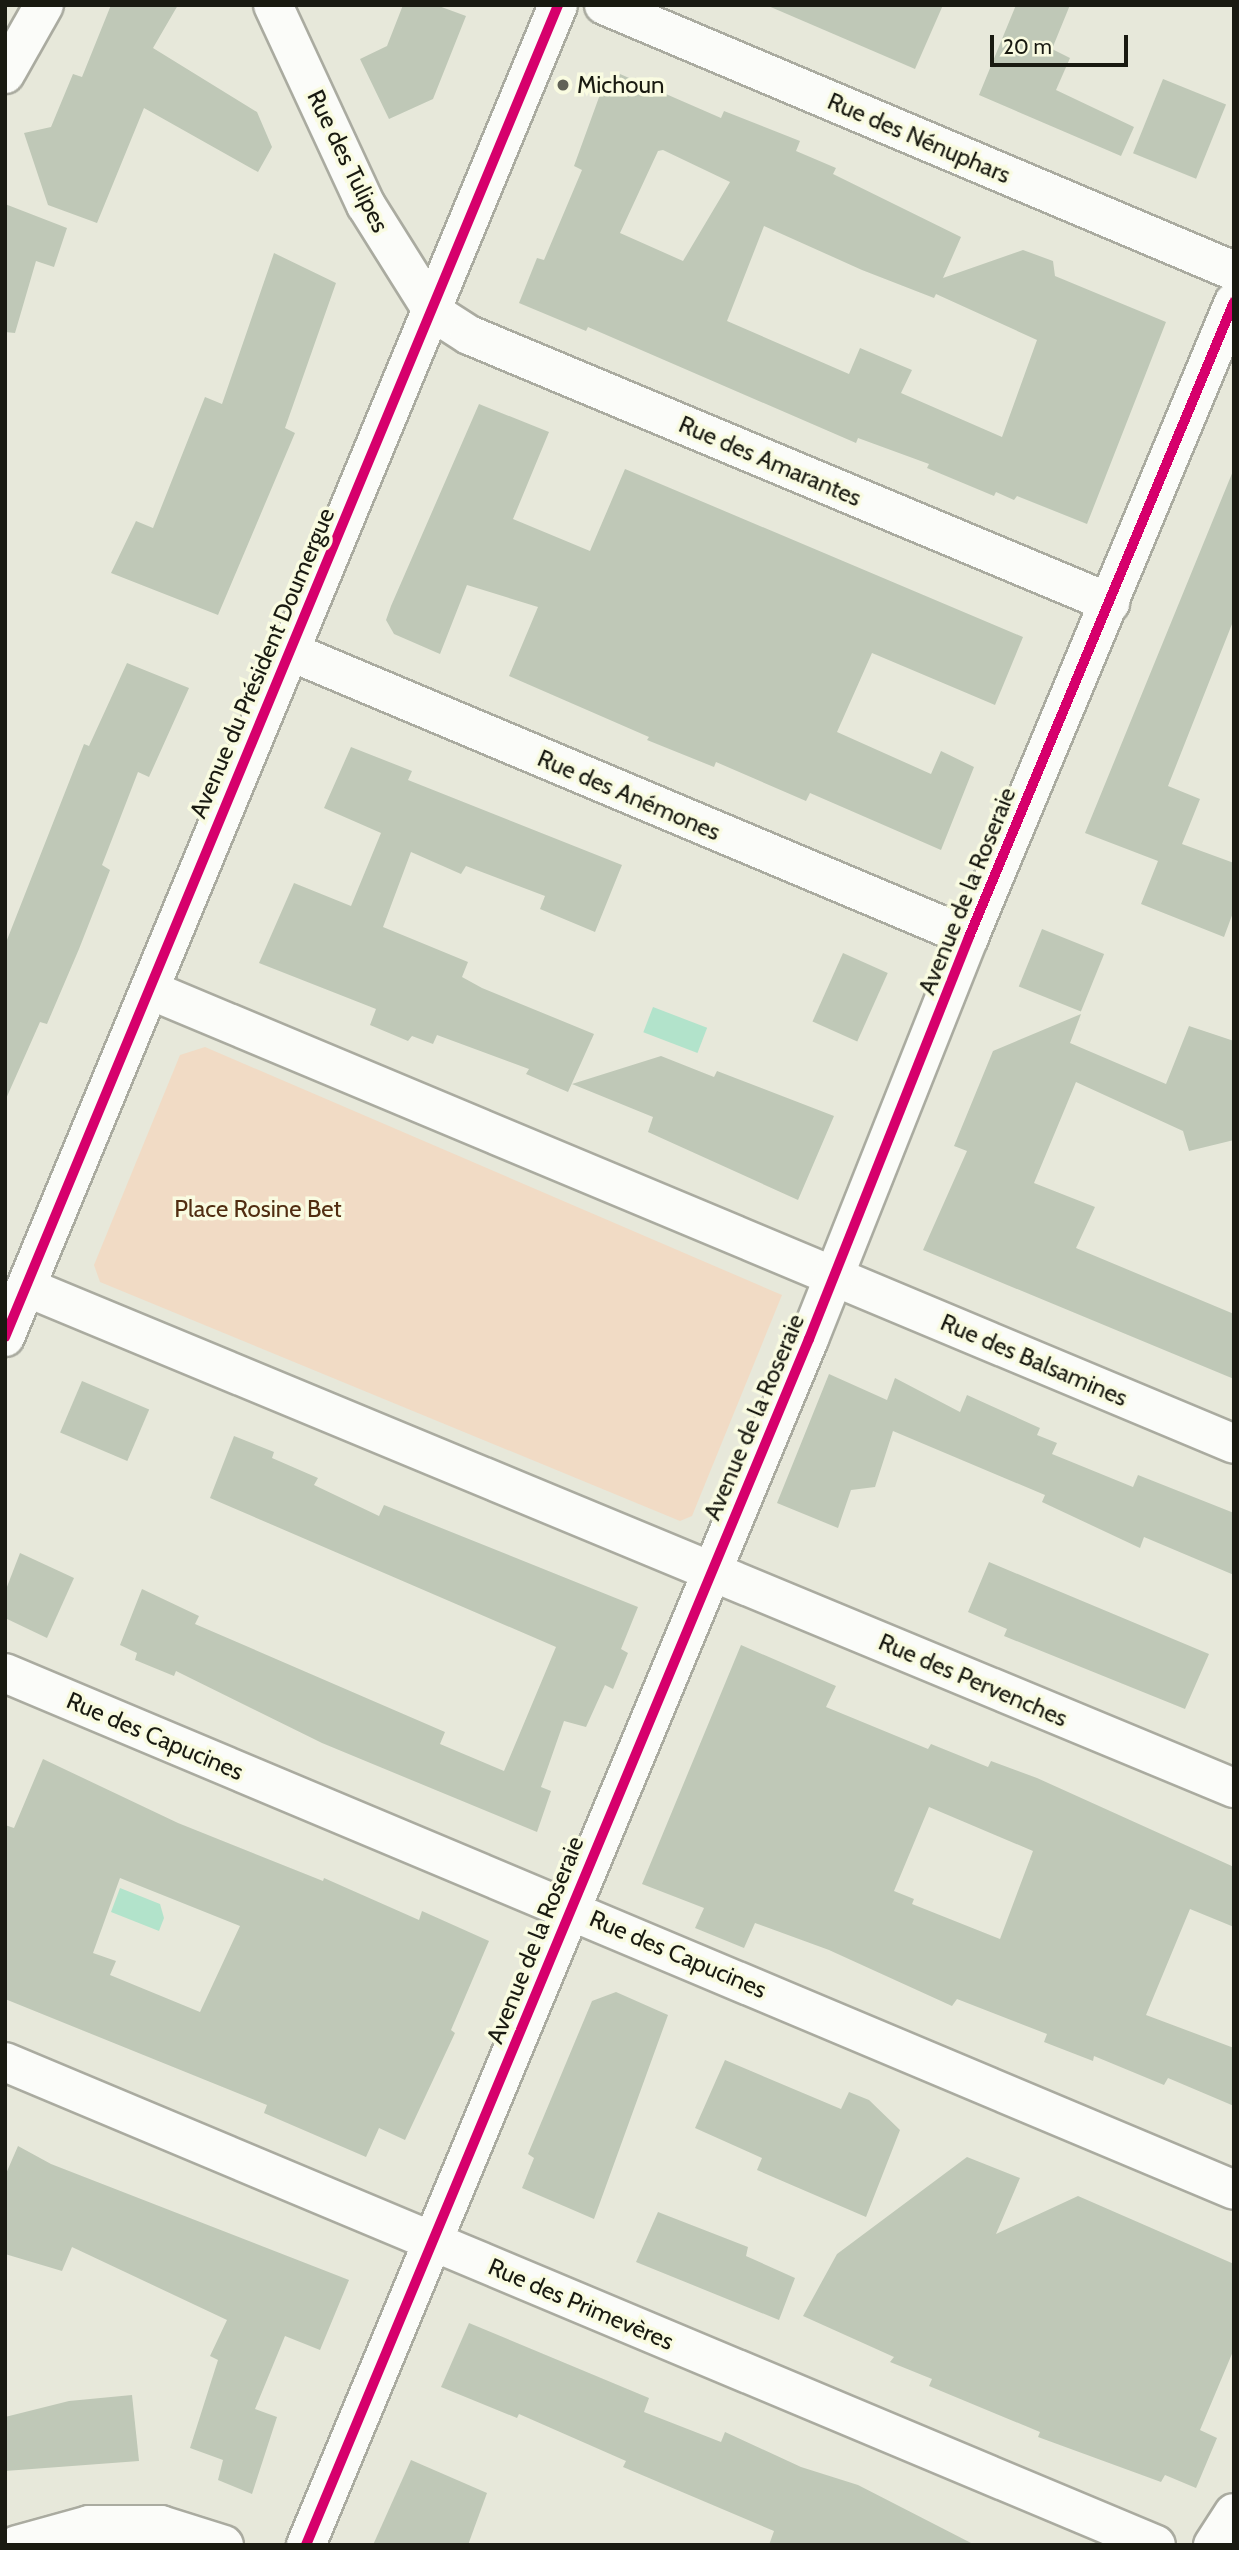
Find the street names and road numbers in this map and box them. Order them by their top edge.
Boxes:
street label: Rue des Tulipes [301,85,395,237]
street label: Rue des Nénuphars [823,87,1015,189]
street label: Rue des Amarantes [675,410,865,512]
street label: Avenue du Président Doumergue [184,504,340,822]
street label: Rue des Anémones [533,743,725,847]
street label: Avenue de la Roseraie [912,783,1022,999]
street label: Rue des Balsamines [936,1308,1132,1412]
street label: Avenue de la Roseraie [698,1310,810,1524]
street label: Rue des Pervenches [874,1627,1072,1733]
street label: Rue des Capucines [62,1686,248,1786]
street label: Avenue de la Roseraie [480,1832,590,2048]
street label: Rue des Capucines [585,1904,771,2004]
street label: Rue des Primevères [484,2252,678,2356]

